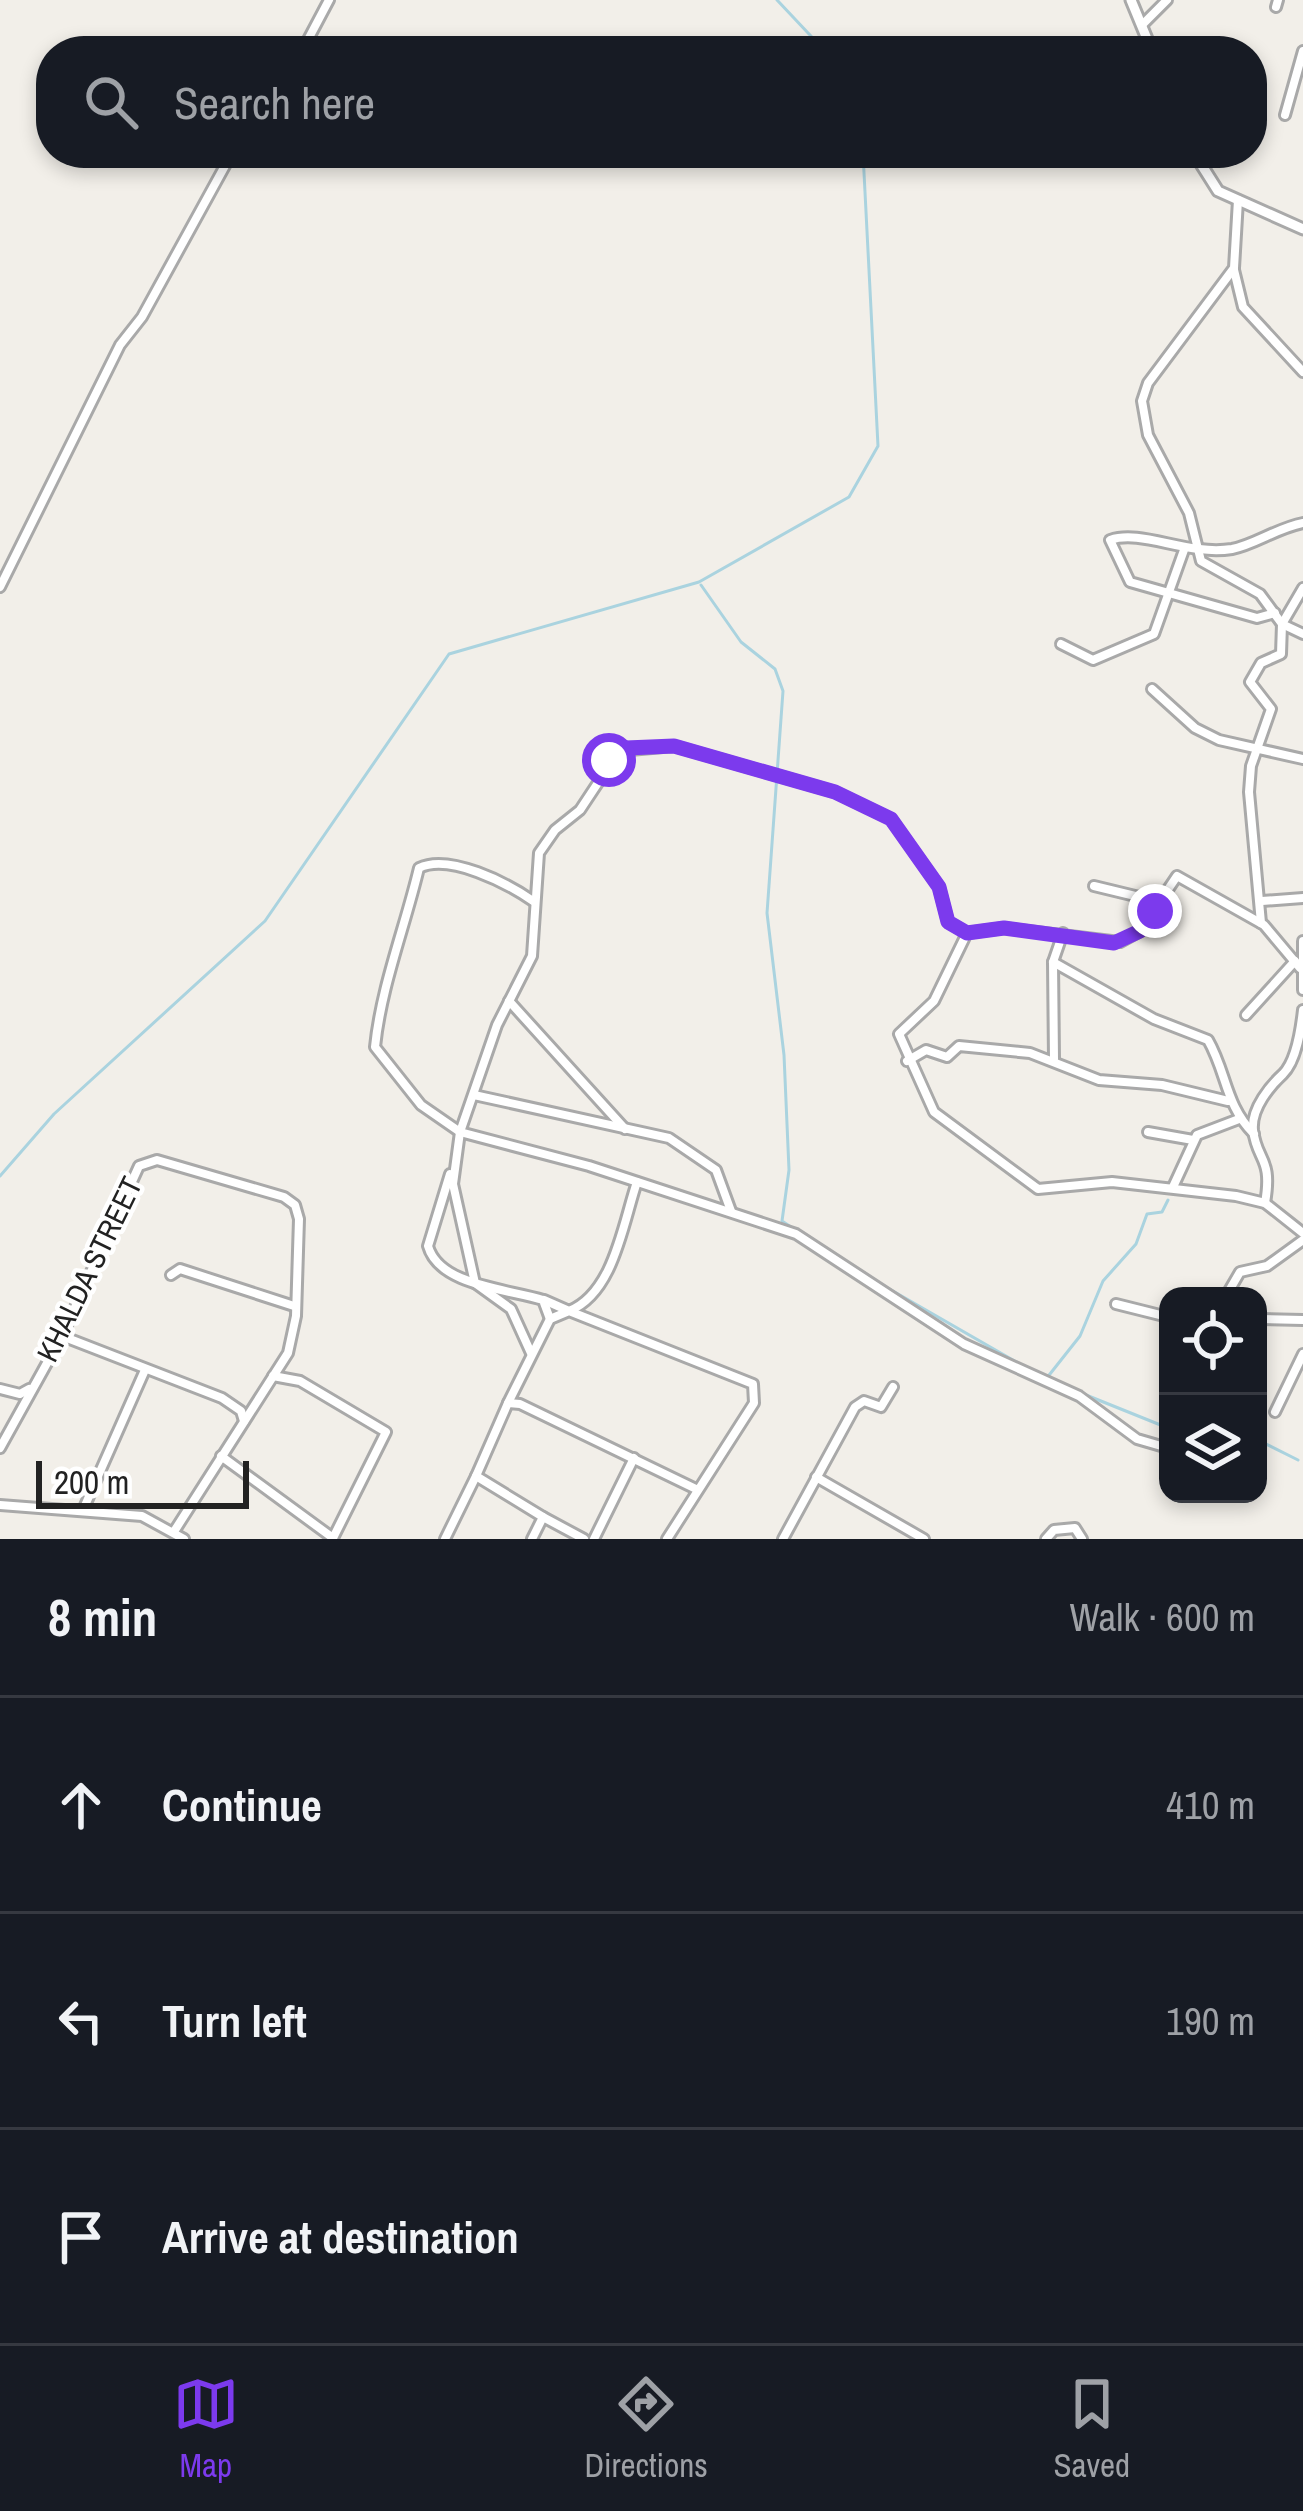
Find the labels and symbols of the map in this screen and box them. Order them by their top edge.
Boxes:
route start [582,733,636,787]
route end [1128,884,1182,938]
street label: KHALDA STREET [27,1170,151,1368]
scale bar [36,1455,249,1508]

